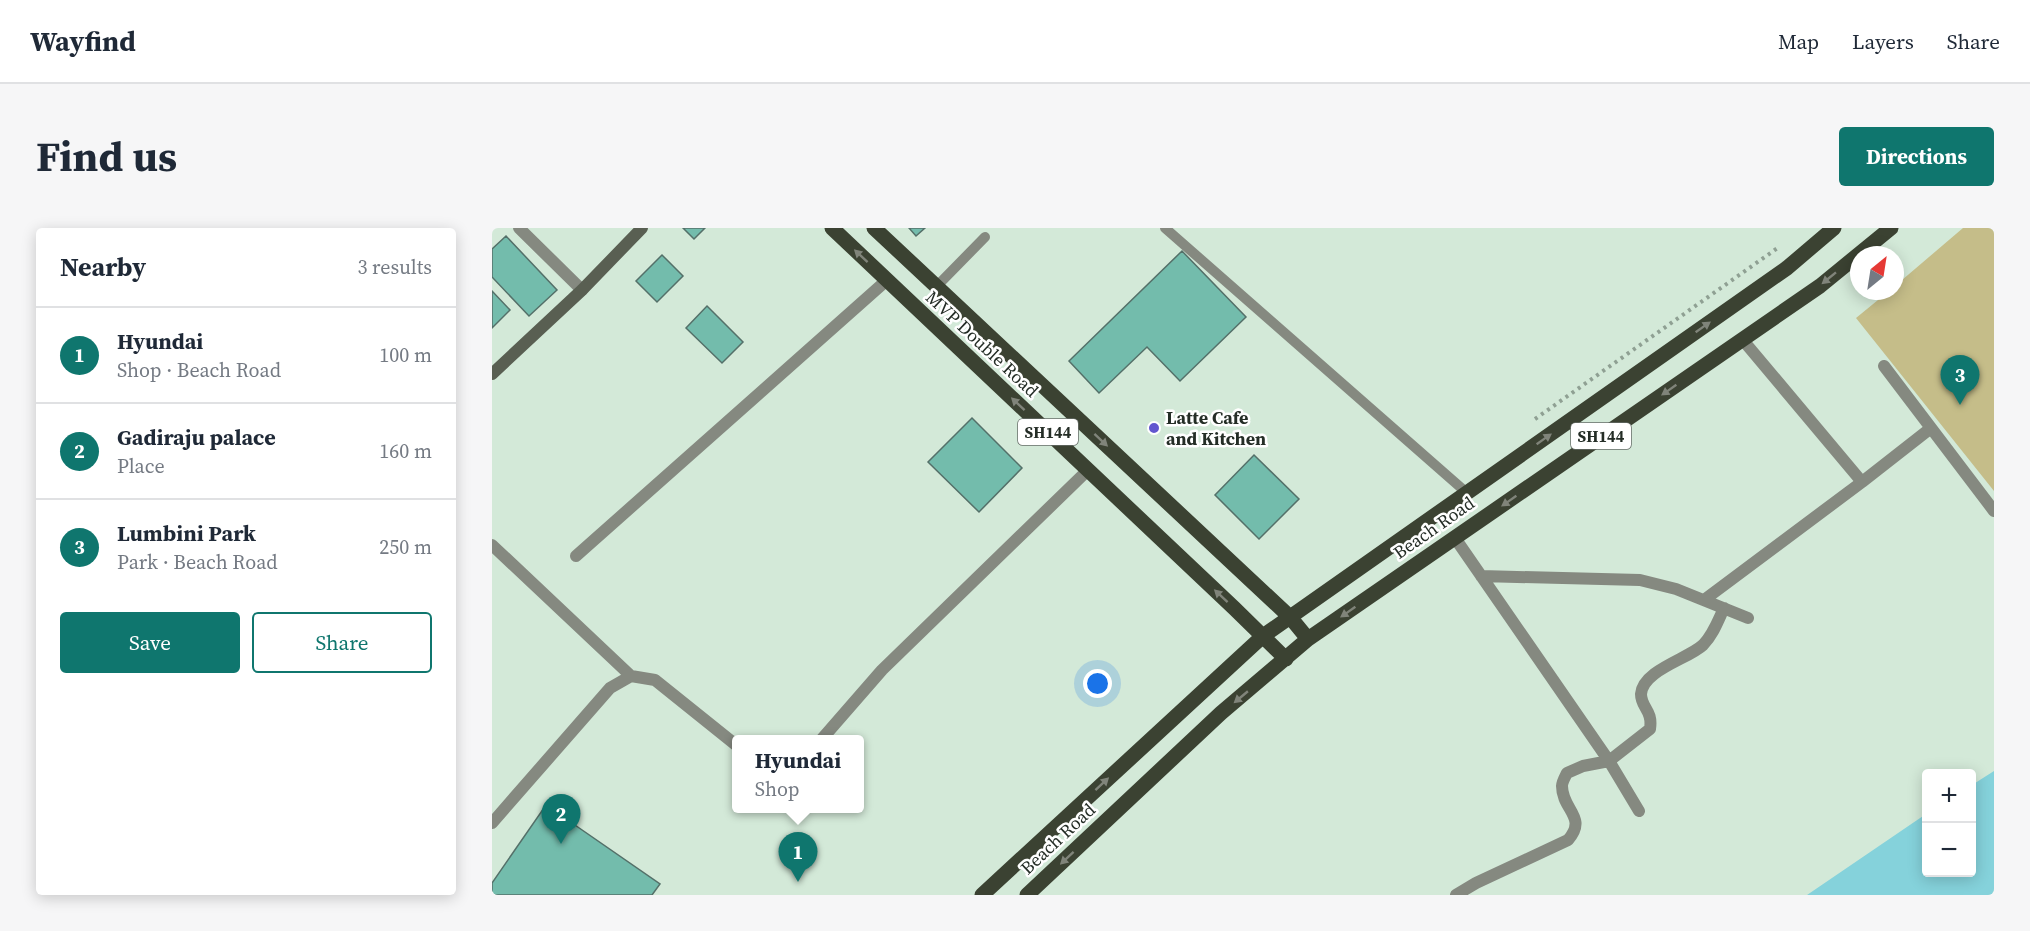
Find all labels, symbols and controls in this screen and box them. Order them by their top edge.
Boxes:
text: Wayfind [30,22,136,60]
text: Map [1778,27,1819,56]
text: Layers [1852,27,1914,56]
text: Share [1947,27,2000,56]
text: Find us [36,127,177,185]
button: Directions [1839,127,1994,186]
north arrow [1850,246,1904,300]
text: Nearby [60,249,146,285]
one-way arrow [854,250,869,263]
text: 3 results [357,253,432,281]
one-way arrow [1822,271,1837,284]
street label: MVP Double Road [920,285,1044,403]
one-way arrow [1695,321,1711,333]
text: Hyundai [117,326,203,356]
text: 1 [74,341,85,369]
text: 100 m [379,341,432,369]
text: Shop · Beach Road [117,356,281,384]
pin: 3 [1940,356,1980,405]
one-way arrow [1661,384,1677,395]
one-way arrow [1011,397,1026,411]
place label: Latte Cafe and Kitchen [1166,405,1266,451]
road number: SH144 [1018,419,1078,445]
marker: Latte Cafe and Kitchen [1147,421,1161,435]
text: Gadiraju palace [117,422,276,452]
road number: SH144 [1571,423,1631,449]
one-way arrow [1094,433,1108,447]
one-way arrow [1535,433,1551,445]
text: 2 [74,437,85,465]
text: 160 m [379,437,432,465]
text: Place [117,452,165,480]
street label: Beach Road [1388,490,1479,565]
one-way arrow [1501,495,1517,507]
text: Lumbini Park [117,518,256,548]
text: 3 [74,533,85,561]
text: 250 m [379,533,432,561]
text: Park · Beach Road [117,548,278,576]
one-way arrow [1214,589,1228,603]
one-way arrow [1341,606,1357,618]
button: Save [60,612,240,673]
button: Share [252,612,432,673]
your location [1083,669,1112,698]
one-way arrow [1233,690,1249,703]
popup [732,735,864,813]
text: Hyundai [755,745,841,775]
map controls [1922,769,1976,877]
button: + [1922,769,1976,823]
text: Shop [755,775,799,803]
one-way arrow [1094,778,1109,791]
pin: 2 [542,794,580,844]
street label: Beach Road [1015,797,1101,880]
button: − [1922,823,1976,877]
pin: 1 [778,832,818,882]
one-way arrow [1060,851,1075,864]

